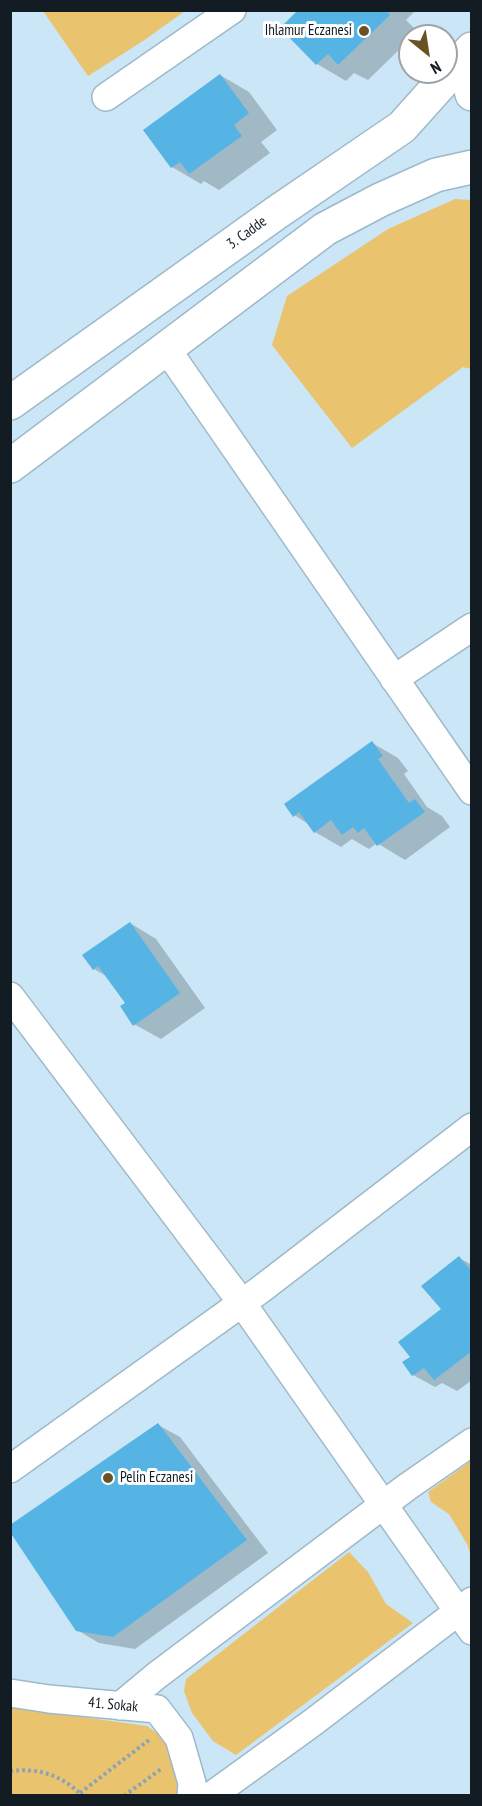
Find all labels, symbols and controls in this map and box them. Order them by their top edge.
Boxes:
place label: Ihlamur Eczanesi [265,22,352,40]
marker: Ihlamur Eczanesi [357,24,371,38]
north arrow [398,24,458,84]
text: N [427,57,445,79]
street label: 3. Cadde [224,213,270,253]
place label: Pelin Eczanesi [120,1469,193,1487]
marker: Pelin Eczanesi [101,1471,115,1485]
street label: 41. Sokak [87,1694,139,1716]

